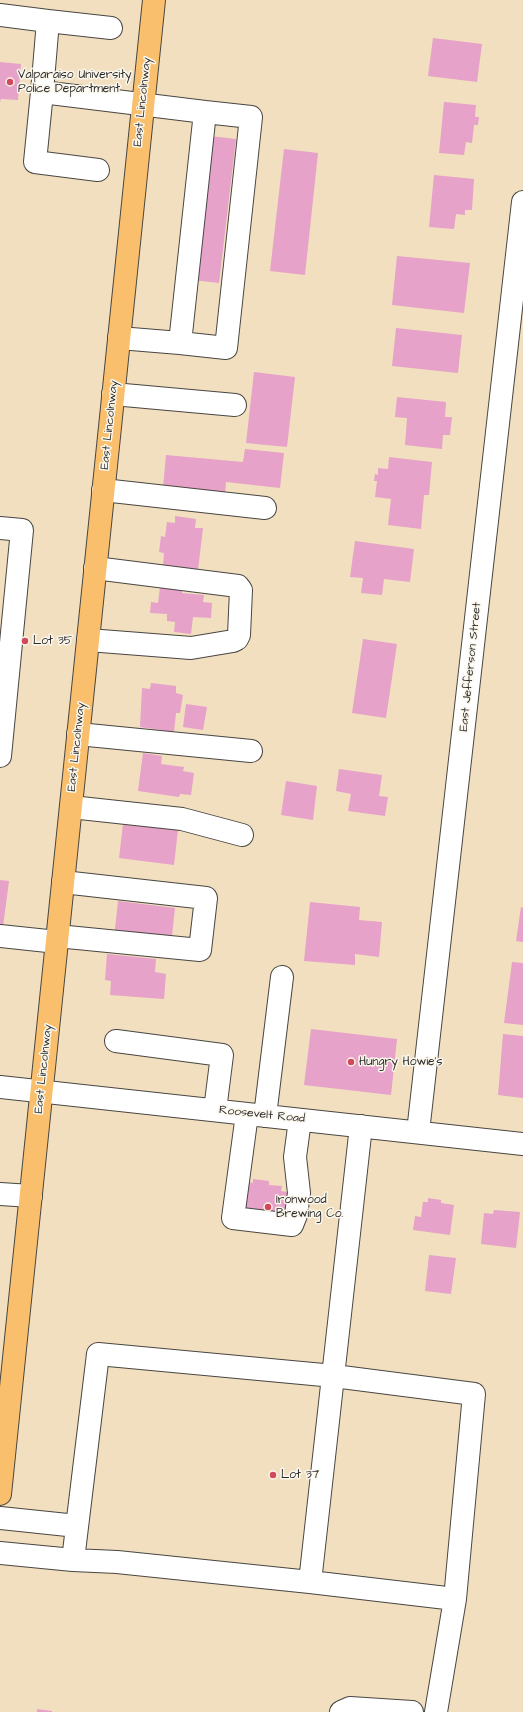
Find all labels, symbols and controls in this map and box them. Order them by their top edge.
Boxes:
street label: East Lincolnway [131,57,155,147]
place label: Valparaiso University Police Department [18,68,132,96]
marker: Valparaiso University Police Department [5,77,15,87]
street label: East Lincolnway [98,380,122,470]
street label: East Jefferson Street [457,602,485,732]
place label: Lot 35 [33,634,72,648]
marker: Lot 35 [20,636,30,646]
street label: East Lincolnway [65,702,89,792]
street label: East Lincolnway [32,1024,56,1114]
place label: Hungry Howie's [359,1055,443,1069]
marker: Hungry Howie's [346,1057,356,1067]
street label: Roosevelt Road [218,1103,306,1127]
place label: Ironwood Brewing Co. [276,1193,343,1221]
marker: Ironwood Brewing Co. [263,1202,273,1212]
place label: Lot 37 [281,1468,319,1482]
marker: Lot 37 [268,1470,278,1480]

